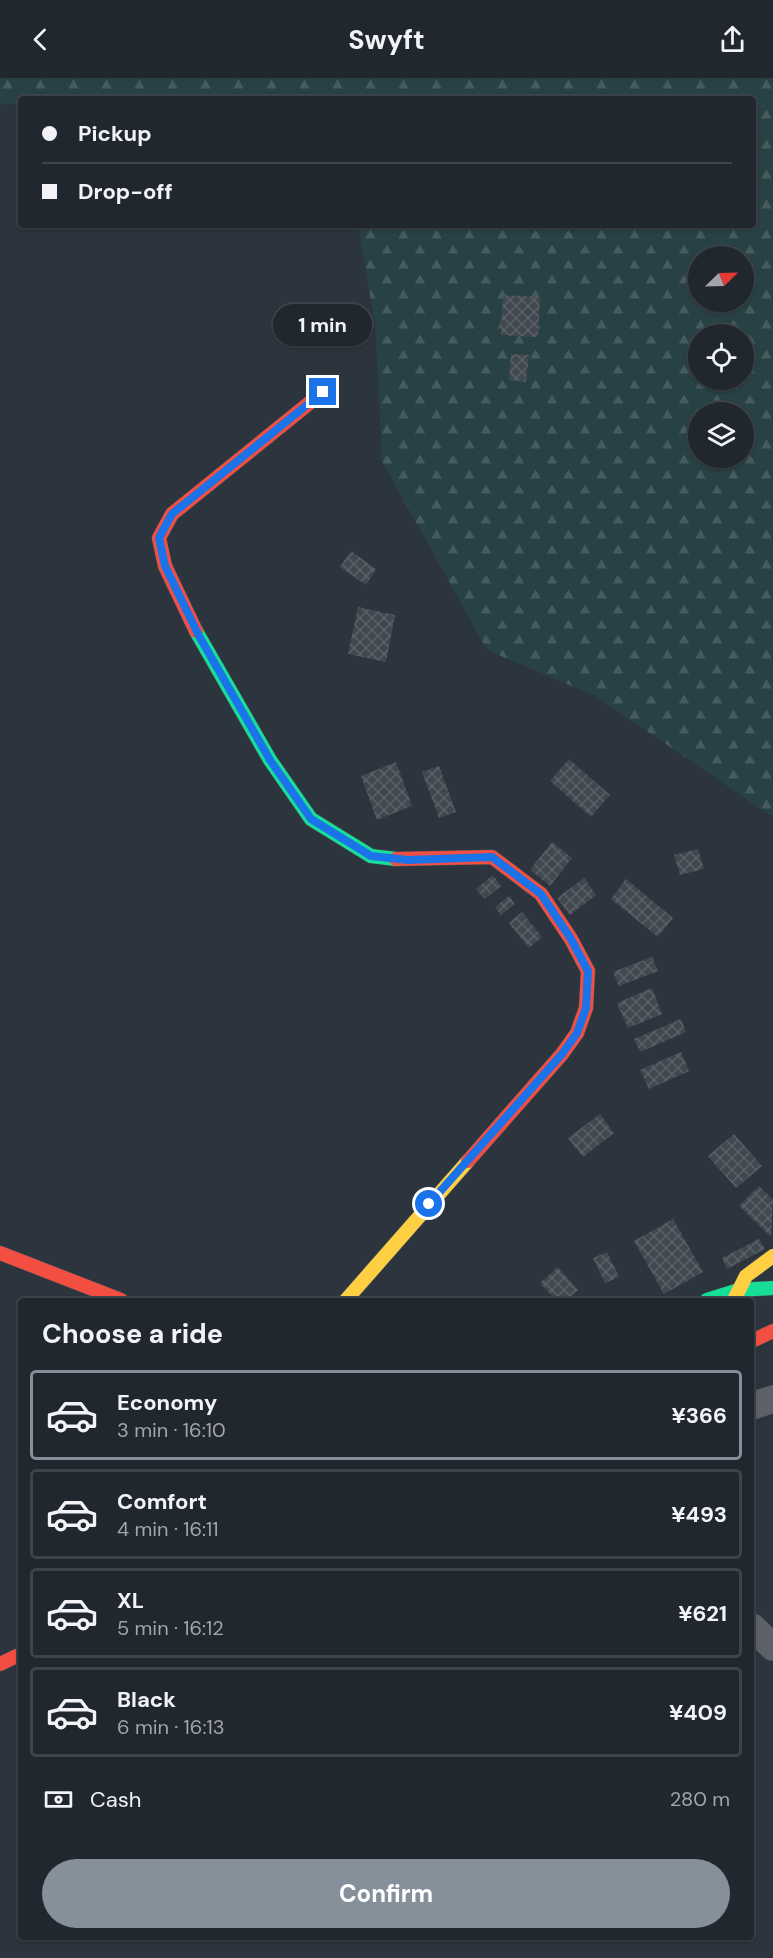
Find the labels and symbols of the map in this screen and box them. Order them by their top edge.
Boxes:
north arrow [688,246,754,312]
callout: 1 min [274,305,372,347]
route end [309,378,336,405]
route start [415,1190,442,1217]

